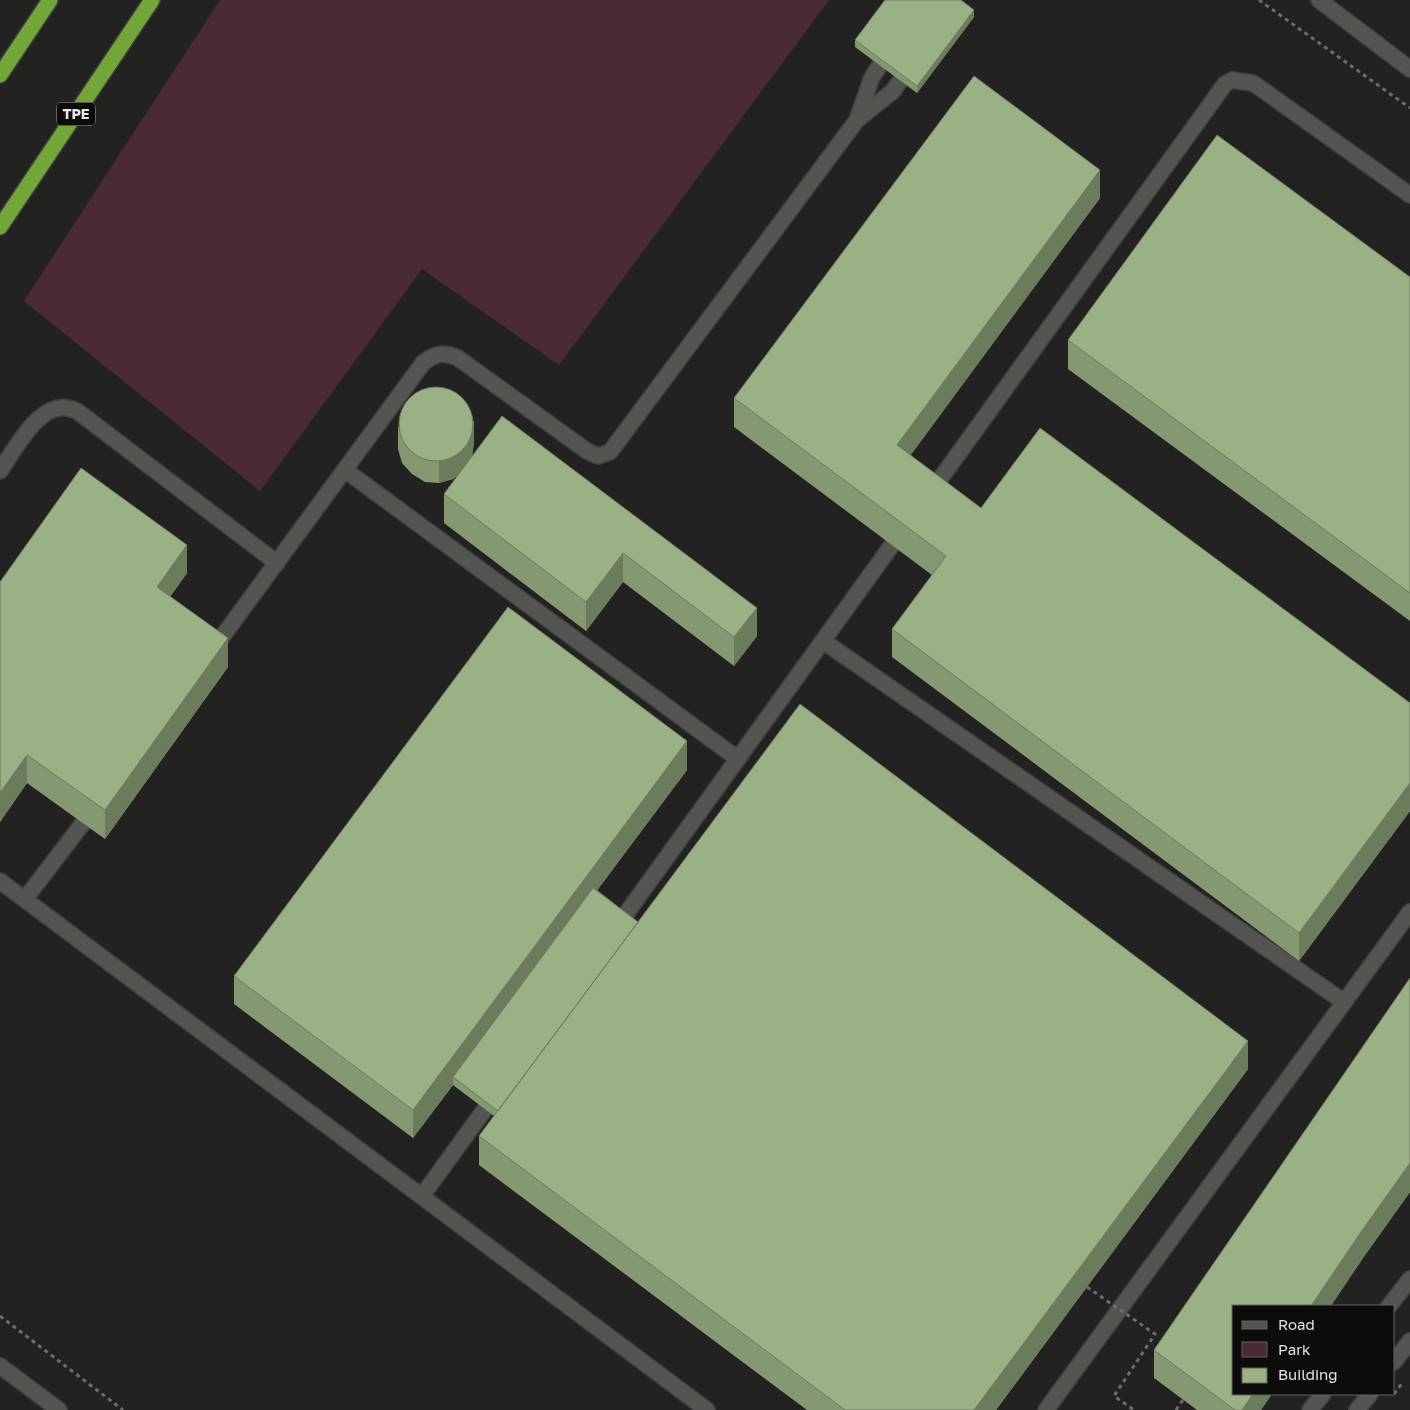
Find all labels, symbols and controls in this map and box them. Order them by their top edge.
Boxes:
road number: TPE [57,102,95,126]
legend [1232,1305,1395,1395]
text: Road [1278,1315,1315,1333]
text: Park [1278,1340,1311,1358]
text: Building [1278,1365,1338,1383]

